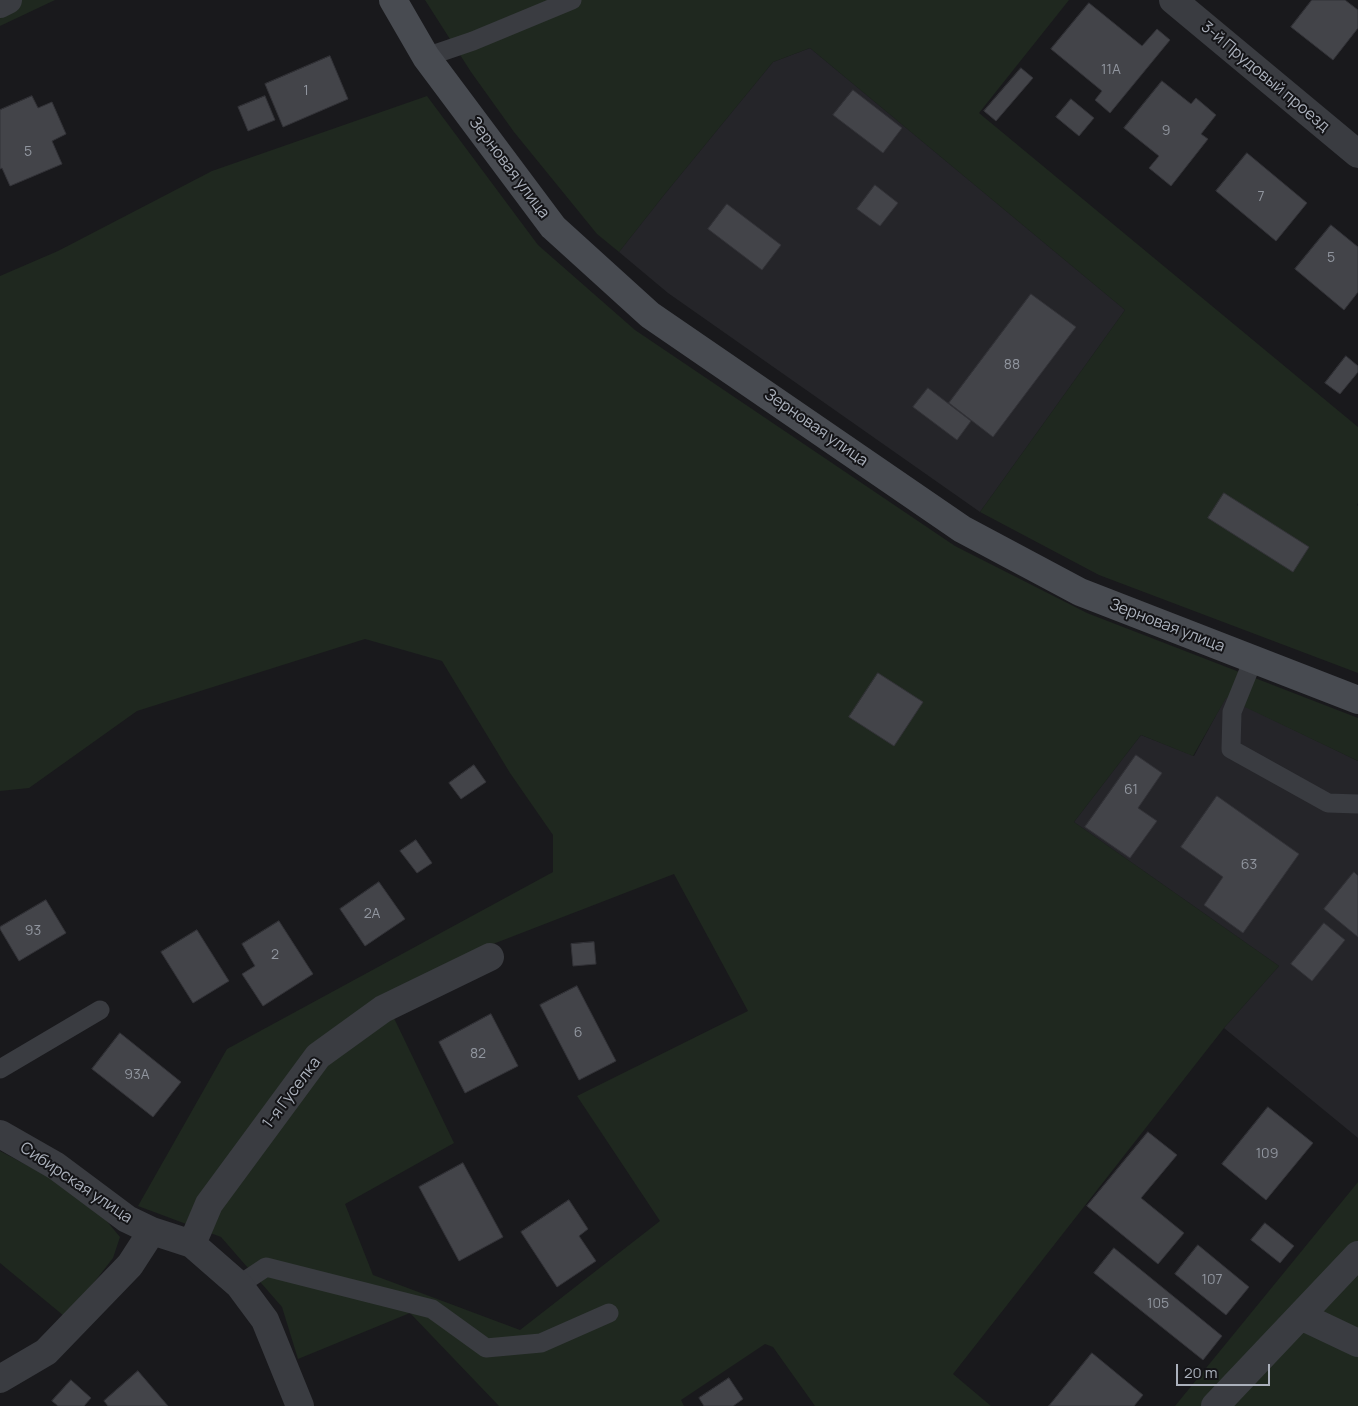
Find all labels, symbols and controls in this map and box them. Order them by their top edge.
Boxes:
street label: 3-й Прудовый проезд [1197,18,1333,136]
house number: 11А [1101,62,1121,78]
house number: 1 [303,83,309,99]
street label: Зерновая улица [465,114,553,222]
house number: 9 [1162,123,1170,139]
house number: 5 [24,144,32,160]
house number: 7 [1257,189,1265,205]
house number: 5 [1327,250,1335,266]
house number: 88 [1004,357,1020,373]
street label: Зерновая улица [761,385,871,471]
street label: Зерновая улица [1107,595,1227,657]
house number: 61 [1124,782,1138,798]
house number: 63 [1241,857,1257,873]
house number: 2А [364,906,380,922]
house number: 93 [25,923,41,939]
house number: 2 [271,947,279,963]
house number: 6 [574,1025,582,1041]
house number: 82 [470,1046,486,1062]
street label: 1-я Гуселка [259,1053,325,1133]
house number: 93А [124,1067,150,1083]
street label: Сибирская улица [16,1138,136,1228]
house number: 109 [1256,1146,1278,1162]
house number: 107 [1201,1272,1223,1288]
house number: 105 [1147,1296,1169,1312]
scale bar [1178,1354,1272,1386]
text: 20 m [1184,1362,1217,1383]

